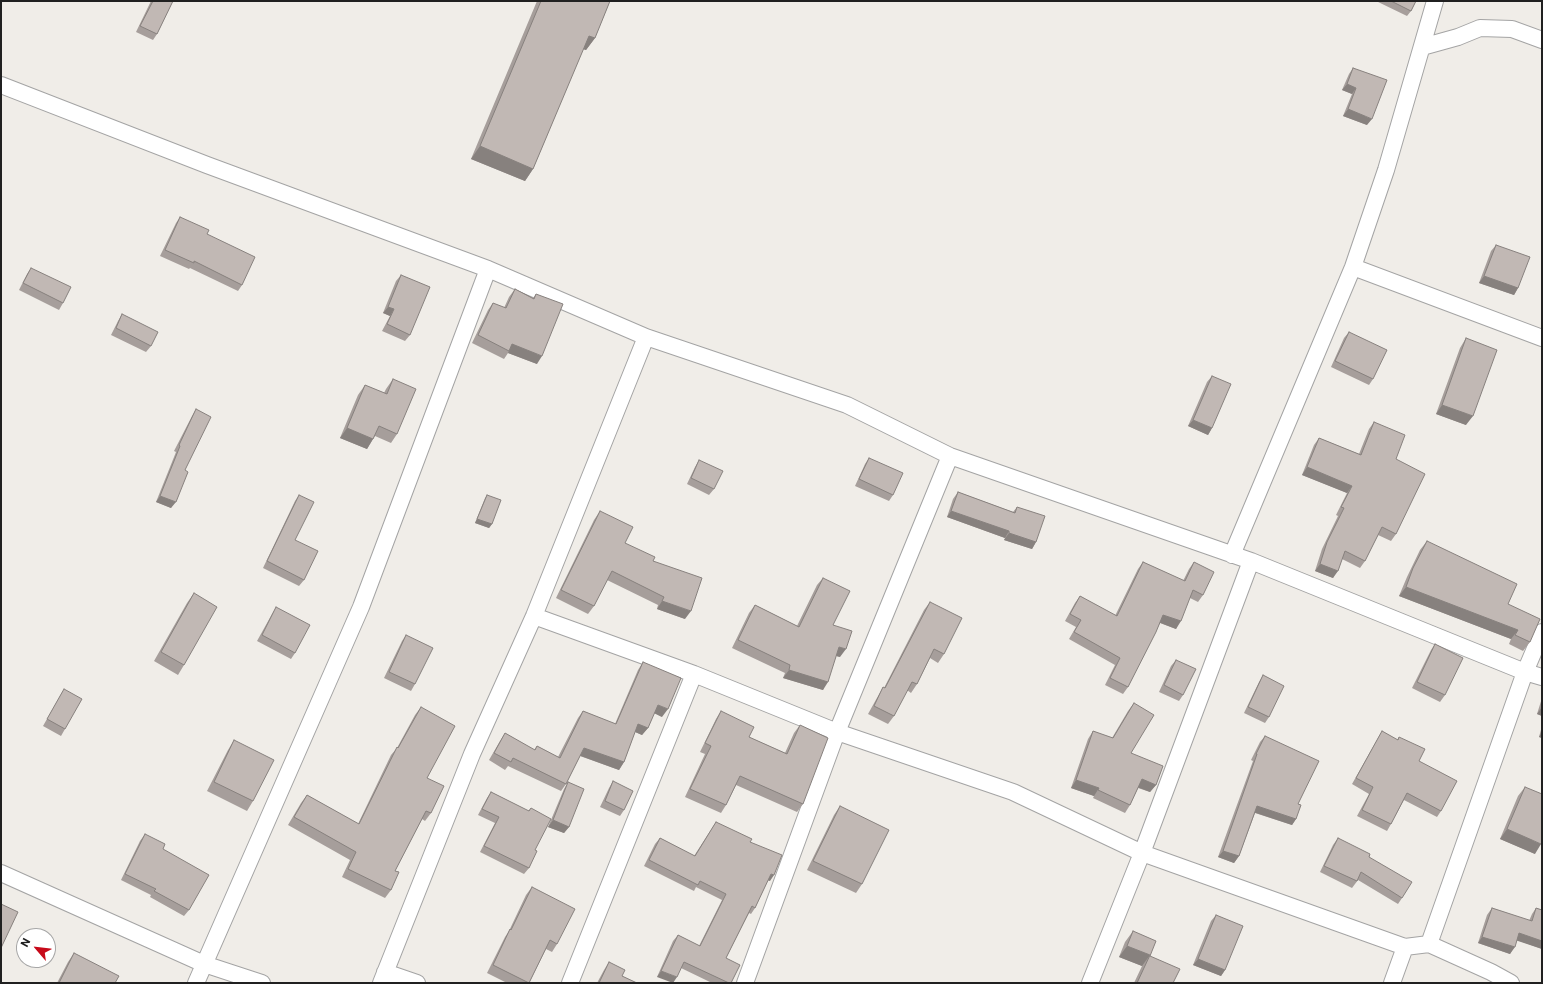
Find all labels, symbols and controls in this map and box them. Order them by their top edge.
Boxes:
north arrow [16,928,56,968]
text: N [18,936,33,949]

